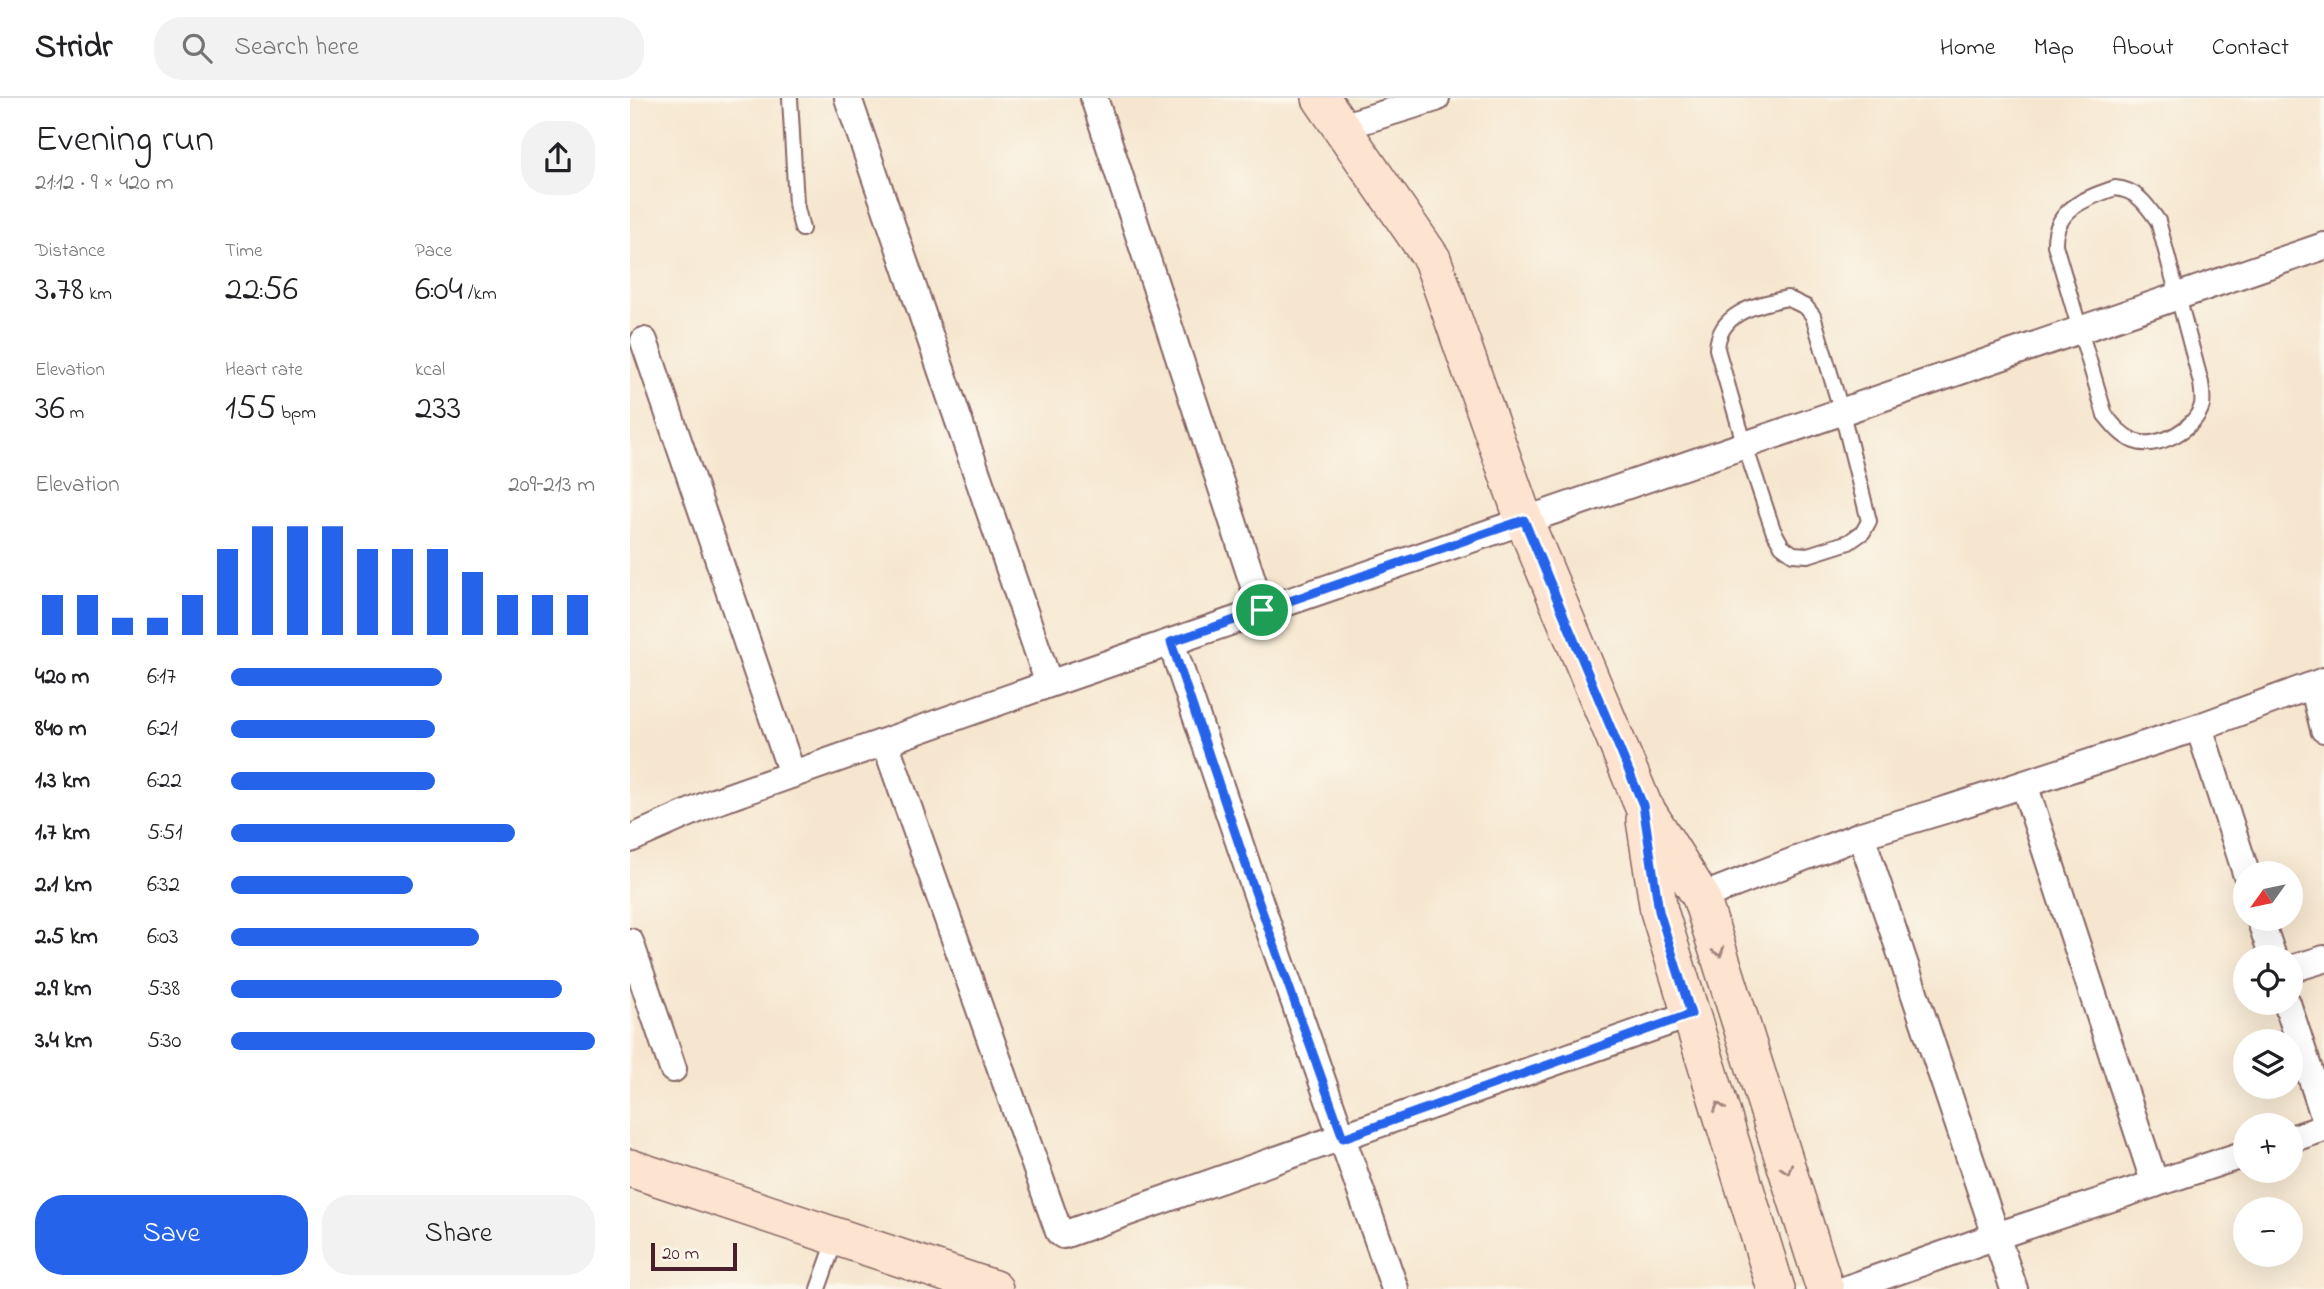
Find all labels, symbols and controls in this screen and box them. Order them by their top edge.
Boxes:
search box [154,17,644,80]
text: Stridr [35,24,112,72]
icon: search [178,29,216,67]
text: Search here [234,29,359,67]
text: Home [1940,31,1996,66]
text: Map [2034,31,2074,66]
text: About [2112,31,2174,66]
text: Contact [2212,31,2289,66]
text: Evening run [35,113,214,169]
button: share [521,121,595,195]
text: 21:12 · 9 × 420 m [35,167,174,200]
text: Distance [35,238,105,265]
text: Time [225,238,263,265]
text: Pace [415,238,452,265]
text: 3.78 [35,265,84,316]
text: 22:56 [225,265,298,316]
text: 6:04 [415,265,463,316]
text: km [84,281,112,308]
text: /km [463,281,497,308]
text: Elevation [35,357,105,384]
text: Heart rate [225,357,303,384]
text: kcal [415,357,445,384]
text: 36 [35,384,65,435]
text: 155 [225,384,276,435]
text: 233 [415,384,461,435]
text: m [65,400,84,427]
text: bpm [276,400,316,427]
text: Elevation [35,469,120,502]
text: 209–213 m [508,469,595,502]
pin [1232,580,1292,640]
icon: arrive [1243,591,1281,629]
text: 420 m [35,661,89,694]
text: 6:17 [147,661,176,694]
text: 840 m [35,713,87,746]
text: 6:21 [147,713,178,746]
text: 1.3 km [35,765,90,798]
text: 6:22 [147,765,182,798]
text: 1.7 km [35,817,90,850]
text: 5:51 [147,817,183,850]
north arrow [2233,861,2303,931]
map controls [2233,861,2303,1267]
text: 2.1 km [35,869,92,902]
text: 6:32 [147,869,180,902]
text: 2.5 km [35,921,98,954]
text: 6:03 [147,921,179,954]
button: locate [2233,945,2303,1015]
one-way arrow [1710,946,1725,958]
text: 2.9 km [35,973,92,1006]
text: 5:38 [147,973,180,1006]
text: 3.4 km [35,1025,92,1058]
text: 5:30 [147,1025,182,1058]
button: layers [2233,1029,2303,1099]
one-way arrow [1713,1101,1728,1113]
button: + [2233,1113,2303,1183]
one-way arrow [1779,1162,1794,1174]
button: Save [35,1195,308,1275]
button: Share [322,1195,595,1275]
button: − [2233,1197,2303,1267]
scale bar [651,1240,737,1272]
text: 20 m [662,1241,699,1268]

